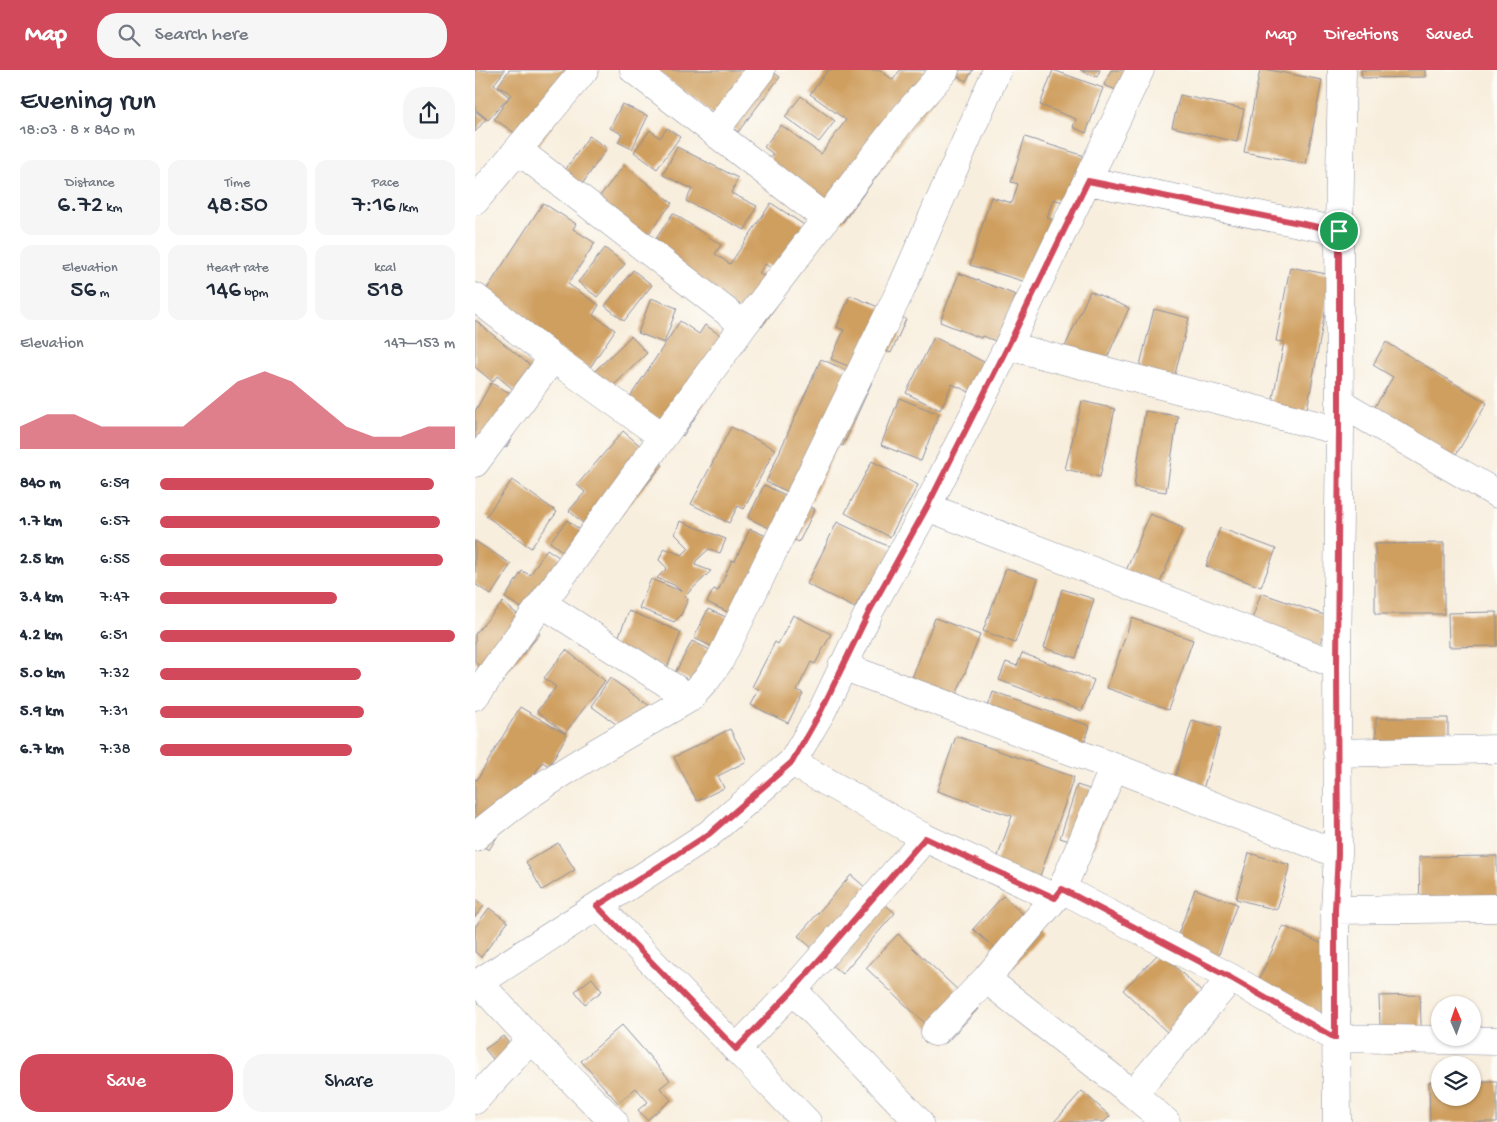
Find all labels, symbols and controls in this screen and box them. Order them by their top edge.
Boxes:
search box [97,13,447,58]
text: Map [25,21,67,50]
icon: search [115,21,143,49]
text: Search here [155,24,248,47]
text: Map [1265,25,1297,46]
text: Directions [1325,25,1398,46]
text: Saved [1426,25,1472,46]
text: Evening run [20,86,156,119]
button: share [403,87,455,139]
text: 18:03 · 8 × 840 m [20,122,135,141]
text: Distance [65,175,115,192]
text: Time [225,175,250,192]
text: Pace [371,175,399,192]
text: 6.72 [57,192,103,221]
text: 48:50 [207,192,268,221]
text: 7:16 [352,192,396,221]
text: km [103,200,122,217]
text: /km [396,200,418,217]
pin [1318,210,1360,252]
icon: arrive [1325,217,1353,245]
text: Elevation [62,260,118,277]
text: Heart rate [206,260,269,277]
text: kcal [374,260,396,277]
text: 56 [70,277,96,306]
text: 146 [206,277,241,306]
text: 518 [367,277,404,306]
text: m [96,285,109,302]
text: bpm [241,285,269,302]
text: Elevation [20,335,84,354]
text: 147–153 m [385,335,455,354]
text: 840 m [20,475,61,494]
text: 6:59 [100,475,130,494]
text: 1.7 km [20,513,62,532]
text: 6:57 [100,513,130,532]
text: 2.5 km [20,551,64,570]
text: 6:55 [100,551,130,570]
text: 3.4 km [20,589,63,608]
text: 7:47 [100,589,129,608]
text: 4.2 km [20,627,63,646]
text: 6:51 [100,627,128,646]
text: 5.0 km [20,665,65,684]
text: 7:32 [100,665,130,684]
text: 5.9 km [20,703,64,722]
text: 7:31 [100,703,128,722]
text: 6.7 km [20,741,64,760]
text: 7:38 [100,741,130,760]
north arrow [1431,996,1481,1046]
map controls [1431,996,1481,1106]
button: Save [20,1054,233,1112]
button: Share [243,1054,455,1112]
button: layers [1431,1056,1481,1106]

